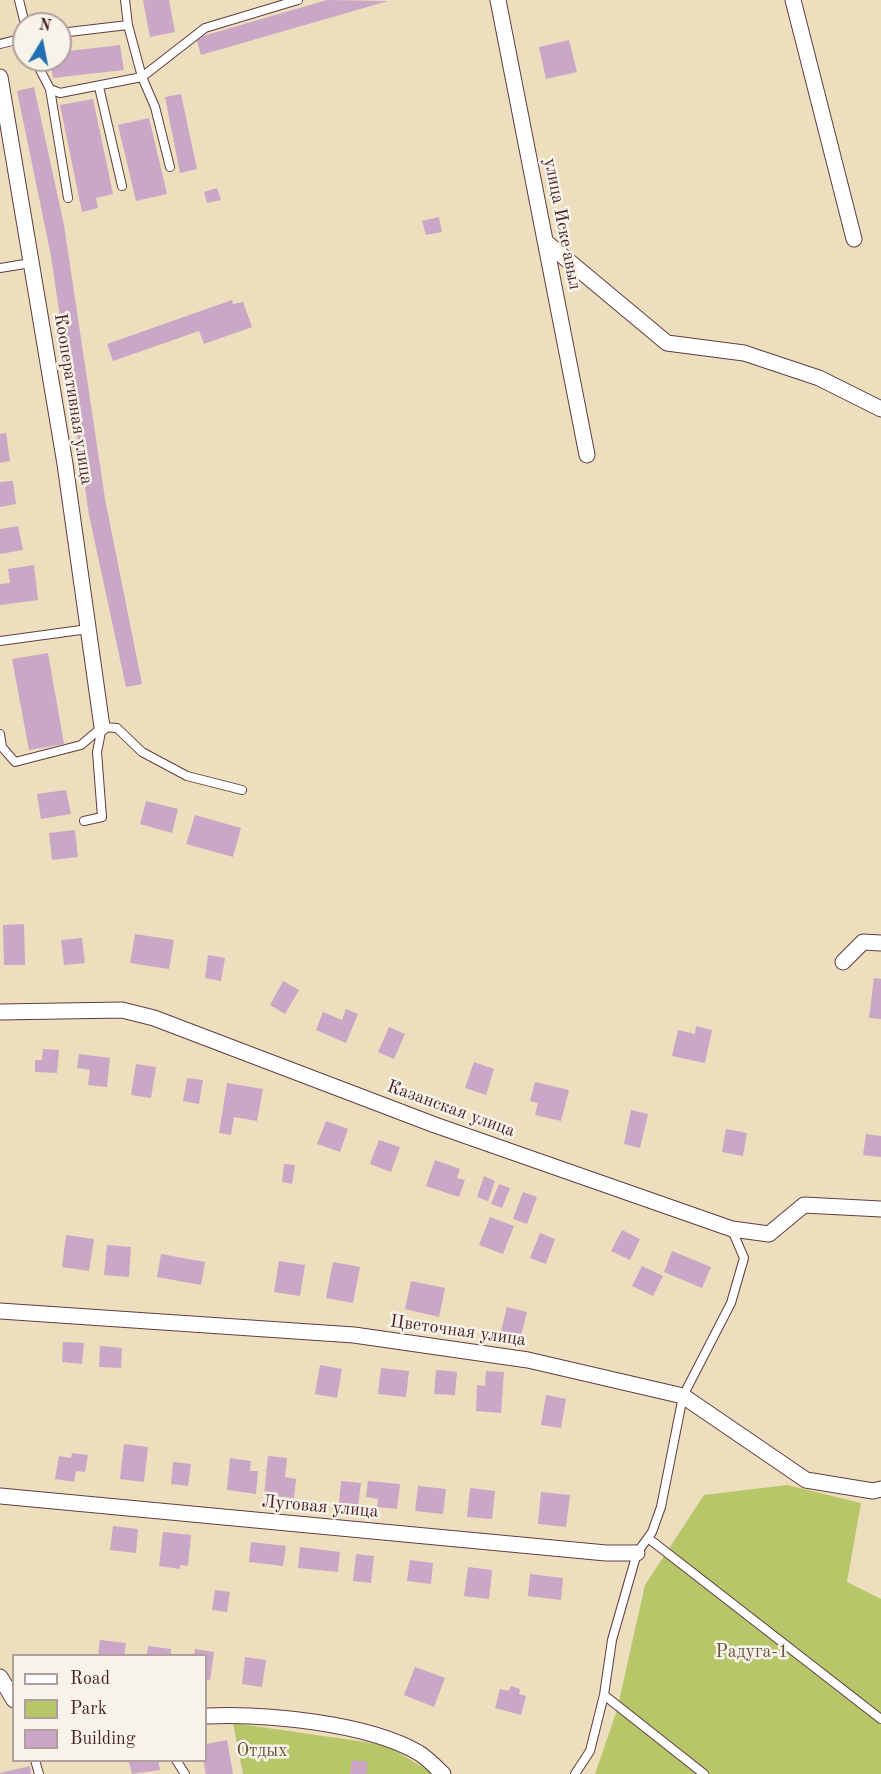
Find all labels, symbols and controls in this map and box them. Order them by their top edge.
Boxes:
north arrow [12,12,72,72]
text: N [37,17,52,35]
street label: улица Иске авыл [539,156,585,292]
street label: Кооперативная улица [49,312,97,486]
street label: Казанская улица [384,1076,518,1142]
street label: Цветочная улица [389,1311,527,1351]
street label: Луговая улица [261,1491,379,1523]
park label: Радуга-1 [716,1641,788,1663]
legend [12,1654,207,1762]
text: Road [70,1670,110,1688]
text: Park [70,1700,107,1718]
text: Building [70,1730,135,1748]
park label: Отдых [236,1740,288,1762]

